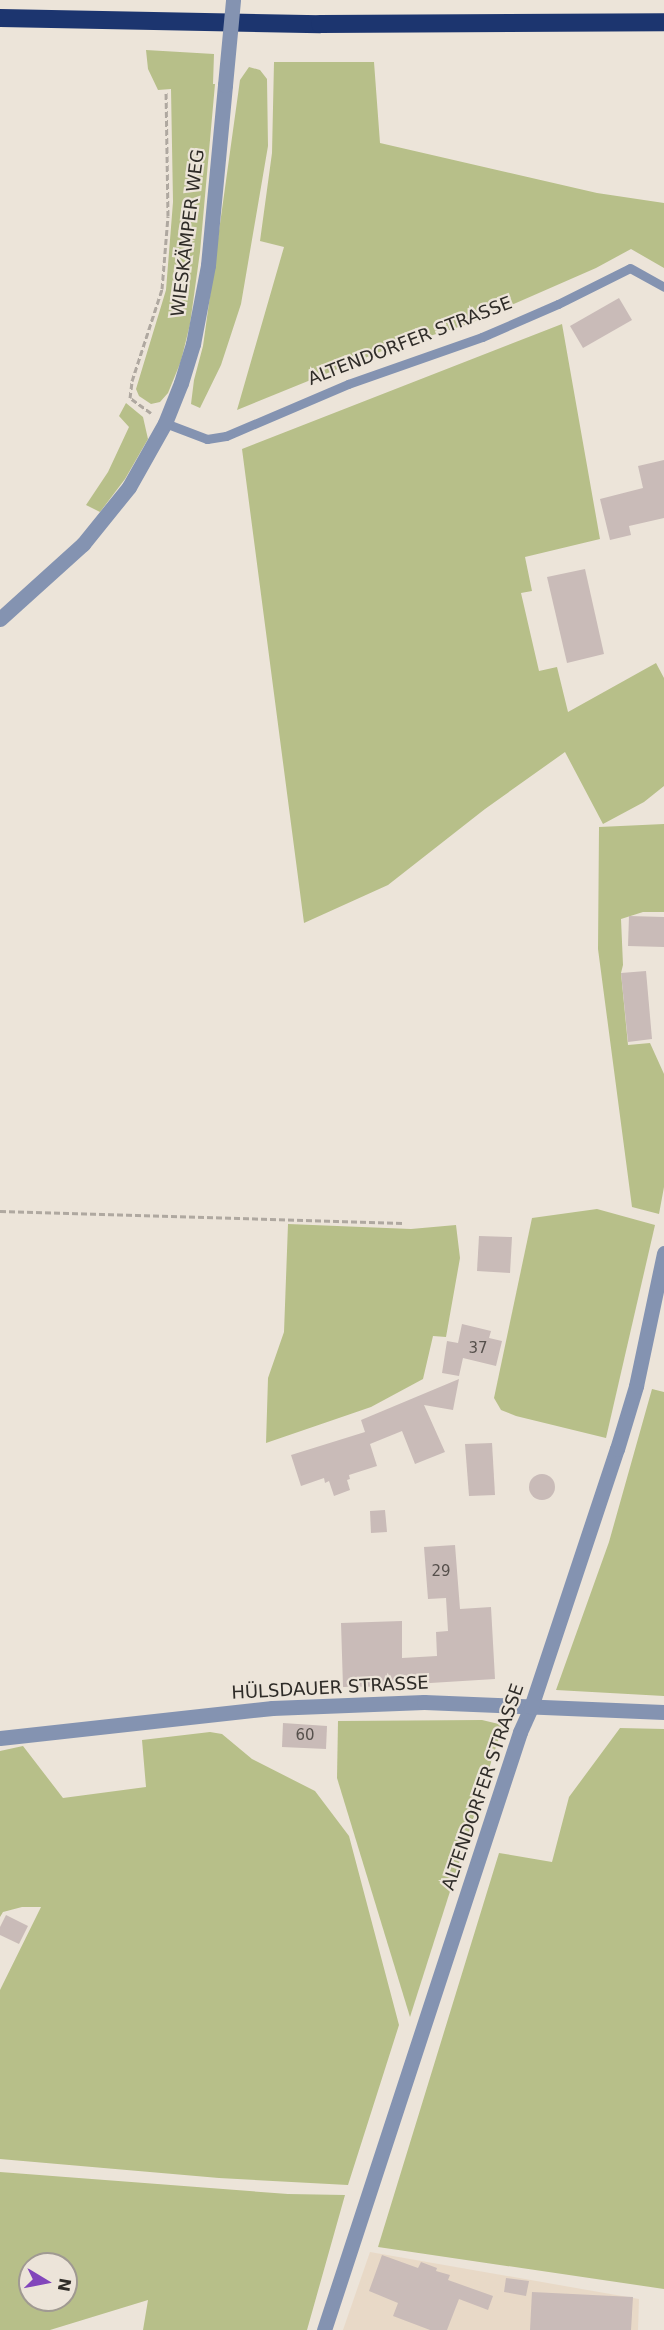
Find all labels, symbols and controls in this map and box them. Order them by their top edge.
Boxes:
street label: WIESKÄMPER WEG [167,148,209,318]
street label: ALTENDORFER STRASSE [305,292,515,390]
house number: 37 [468,1340,488,1358]
house number: 29 [431,1563,451,1581]
street label: HÜLSDAUER STRASSE [231,1672,429,1704]
street label: ALTENDORFER STRASSE [437,1681,529,1893]
house number: 60 [295,1727,315,1745]
north arrow [18,2252,78,2312]
text: N [54,2277,75,2293]

